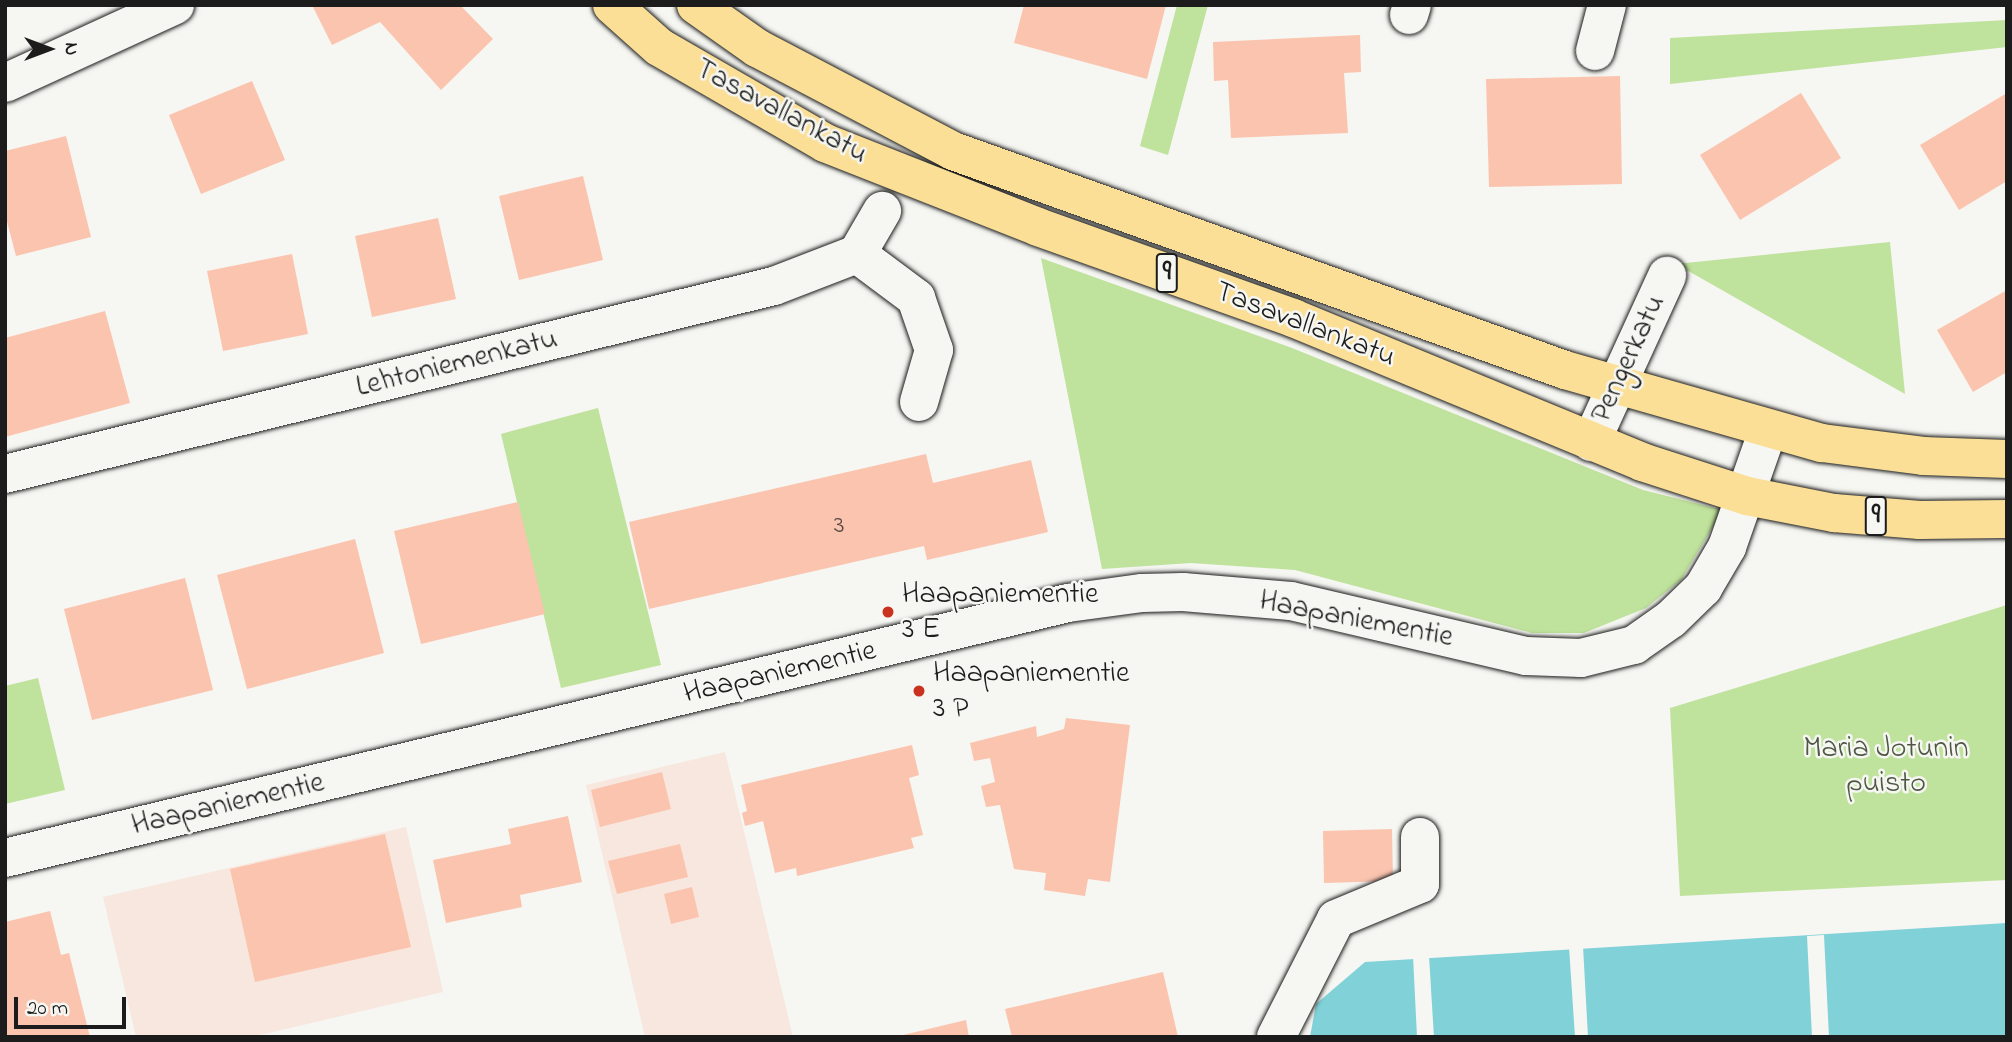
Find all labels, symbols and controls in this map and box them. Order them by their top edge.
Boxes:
north arrow [14,14,84,84]
text: N [57,43,84,55]
street label: Tasavallankatu [689,51,873,173]
road number: 9 [1155,248,1179,298]
street label: Tasavallankatu [1210,274,1400,376]
street label: Pengerkatu [1584,290,1674,428]
street label: Lehtoniemenkatu [353,322,561,406]
road number: 9 [1864,491,1888,540]
house number: 3 [834,511,844,543]
place label: Haapaniementie 3 E [902,577,1098,648]
street label: Haapaniementie [1256,584,1456,656]
marker: Haapaniementie 3 E [880,604,896,620]
street label: Haapaniementie [680,633,880,713]
place label: Haapaniementie 3 P [933,656,1129,726]
marker: Haapaniementie 3 P [911,683,927,699]
park label: Maria Jotunin puisto [1803,731,1969,802]
street label: Haapaniementie [128,765,328,845]
scale bar [18,982,130,1026]
text: 20 m [27,994,68,1024]

